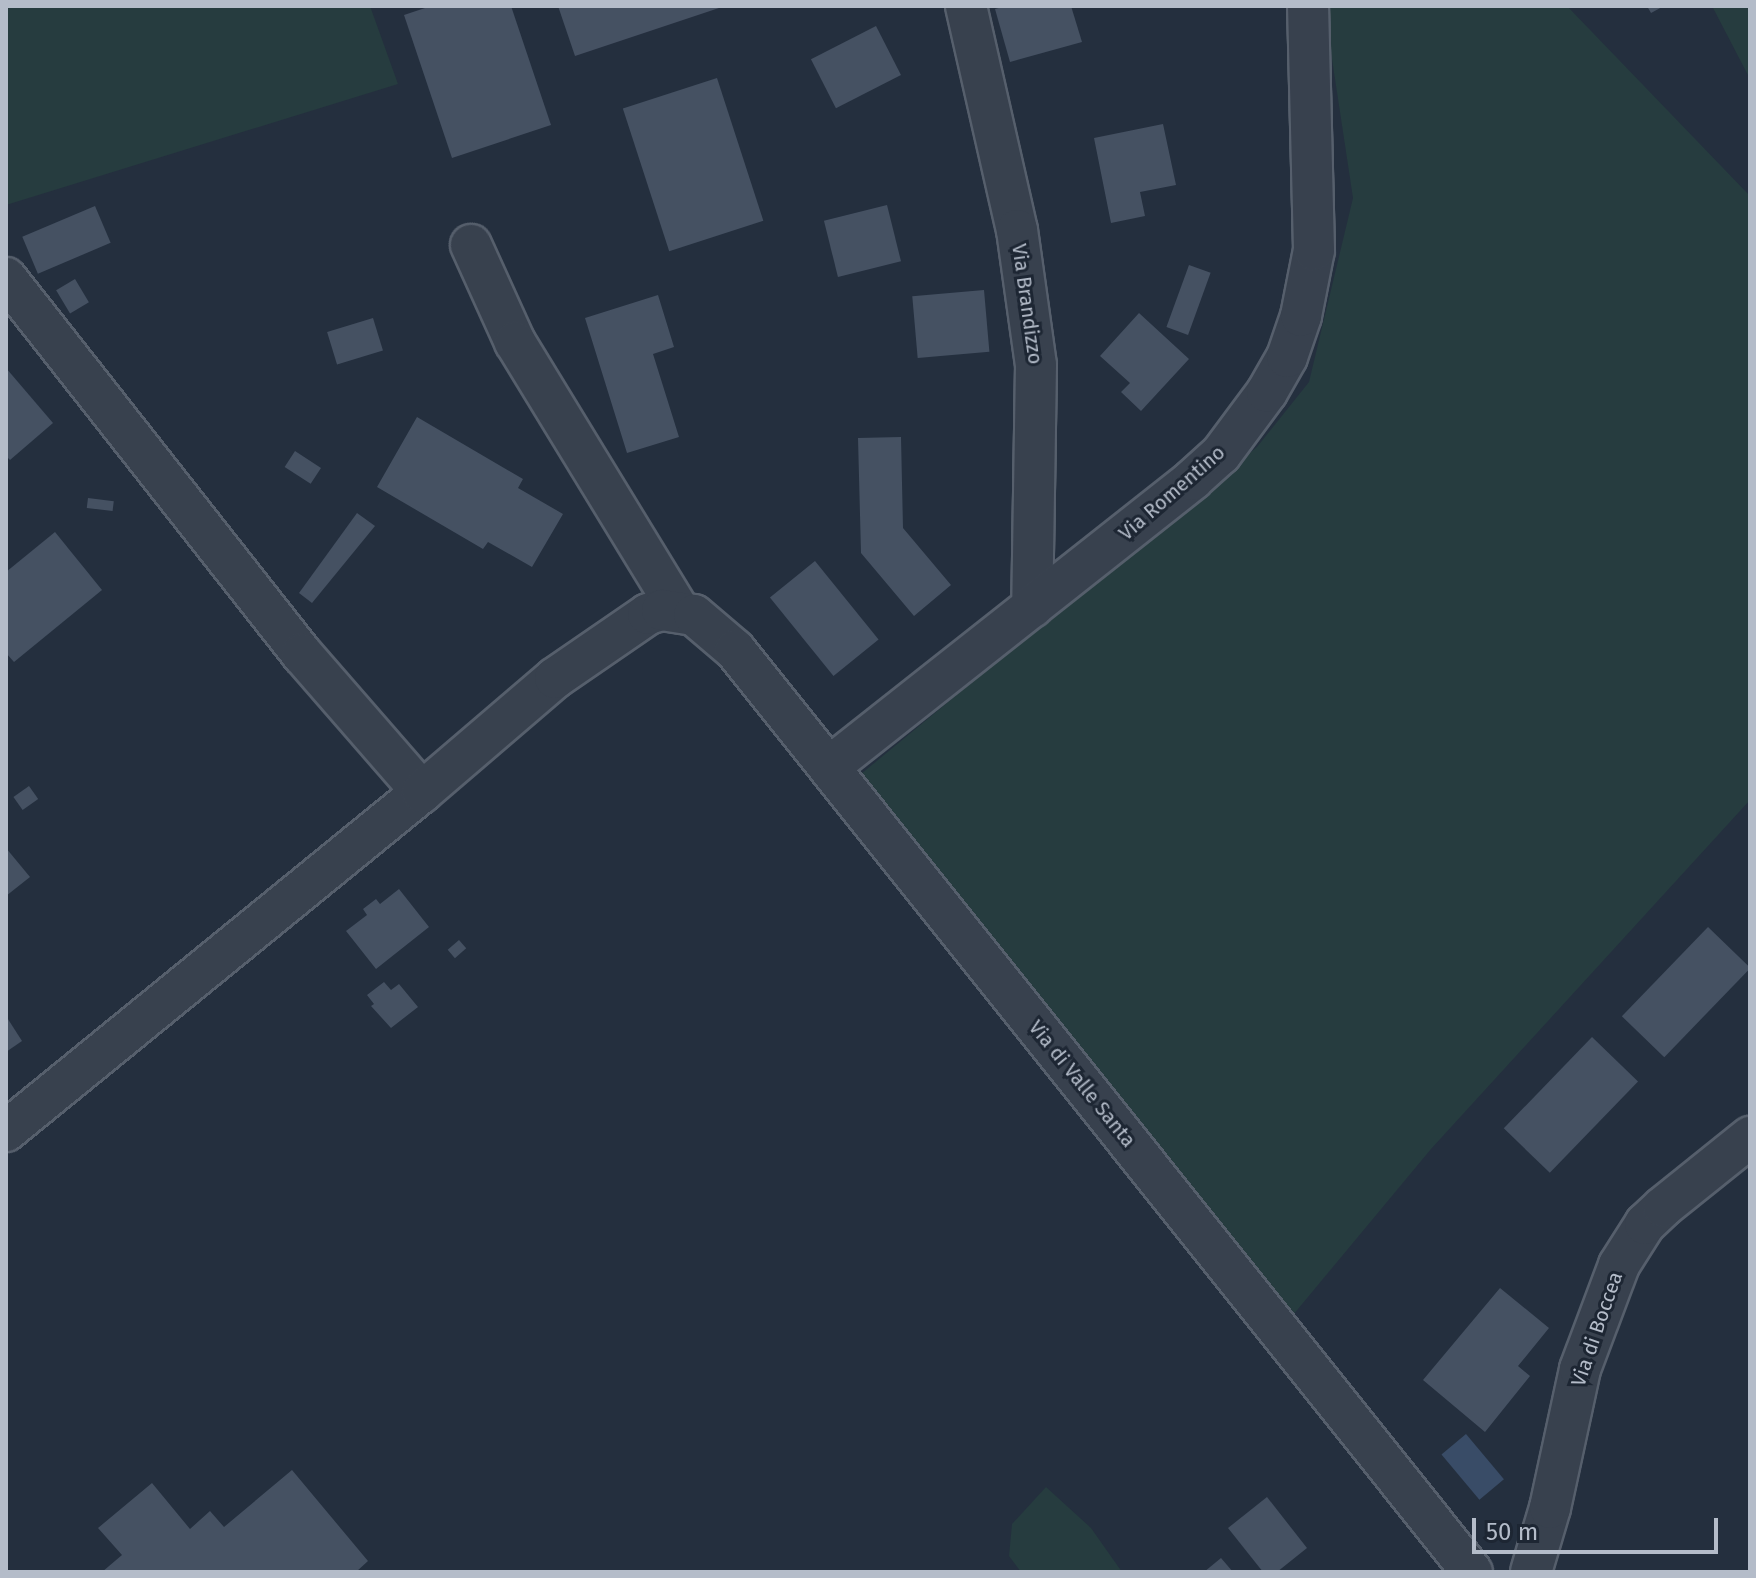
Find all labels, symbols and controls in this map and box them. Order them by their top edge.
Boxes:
street label: Via Brandizzo [1007,242,1047,366]
street label: Via Romentino [1114,440,1230,546]
street label: Via di Valle Santa [1024,1016,1140,1152]
street label: Via di Boccea [1566,1269,1628,1389]
scale bar [1476,1502,1722,1552]
text: 50 m [1486,1518,1538,1546]

